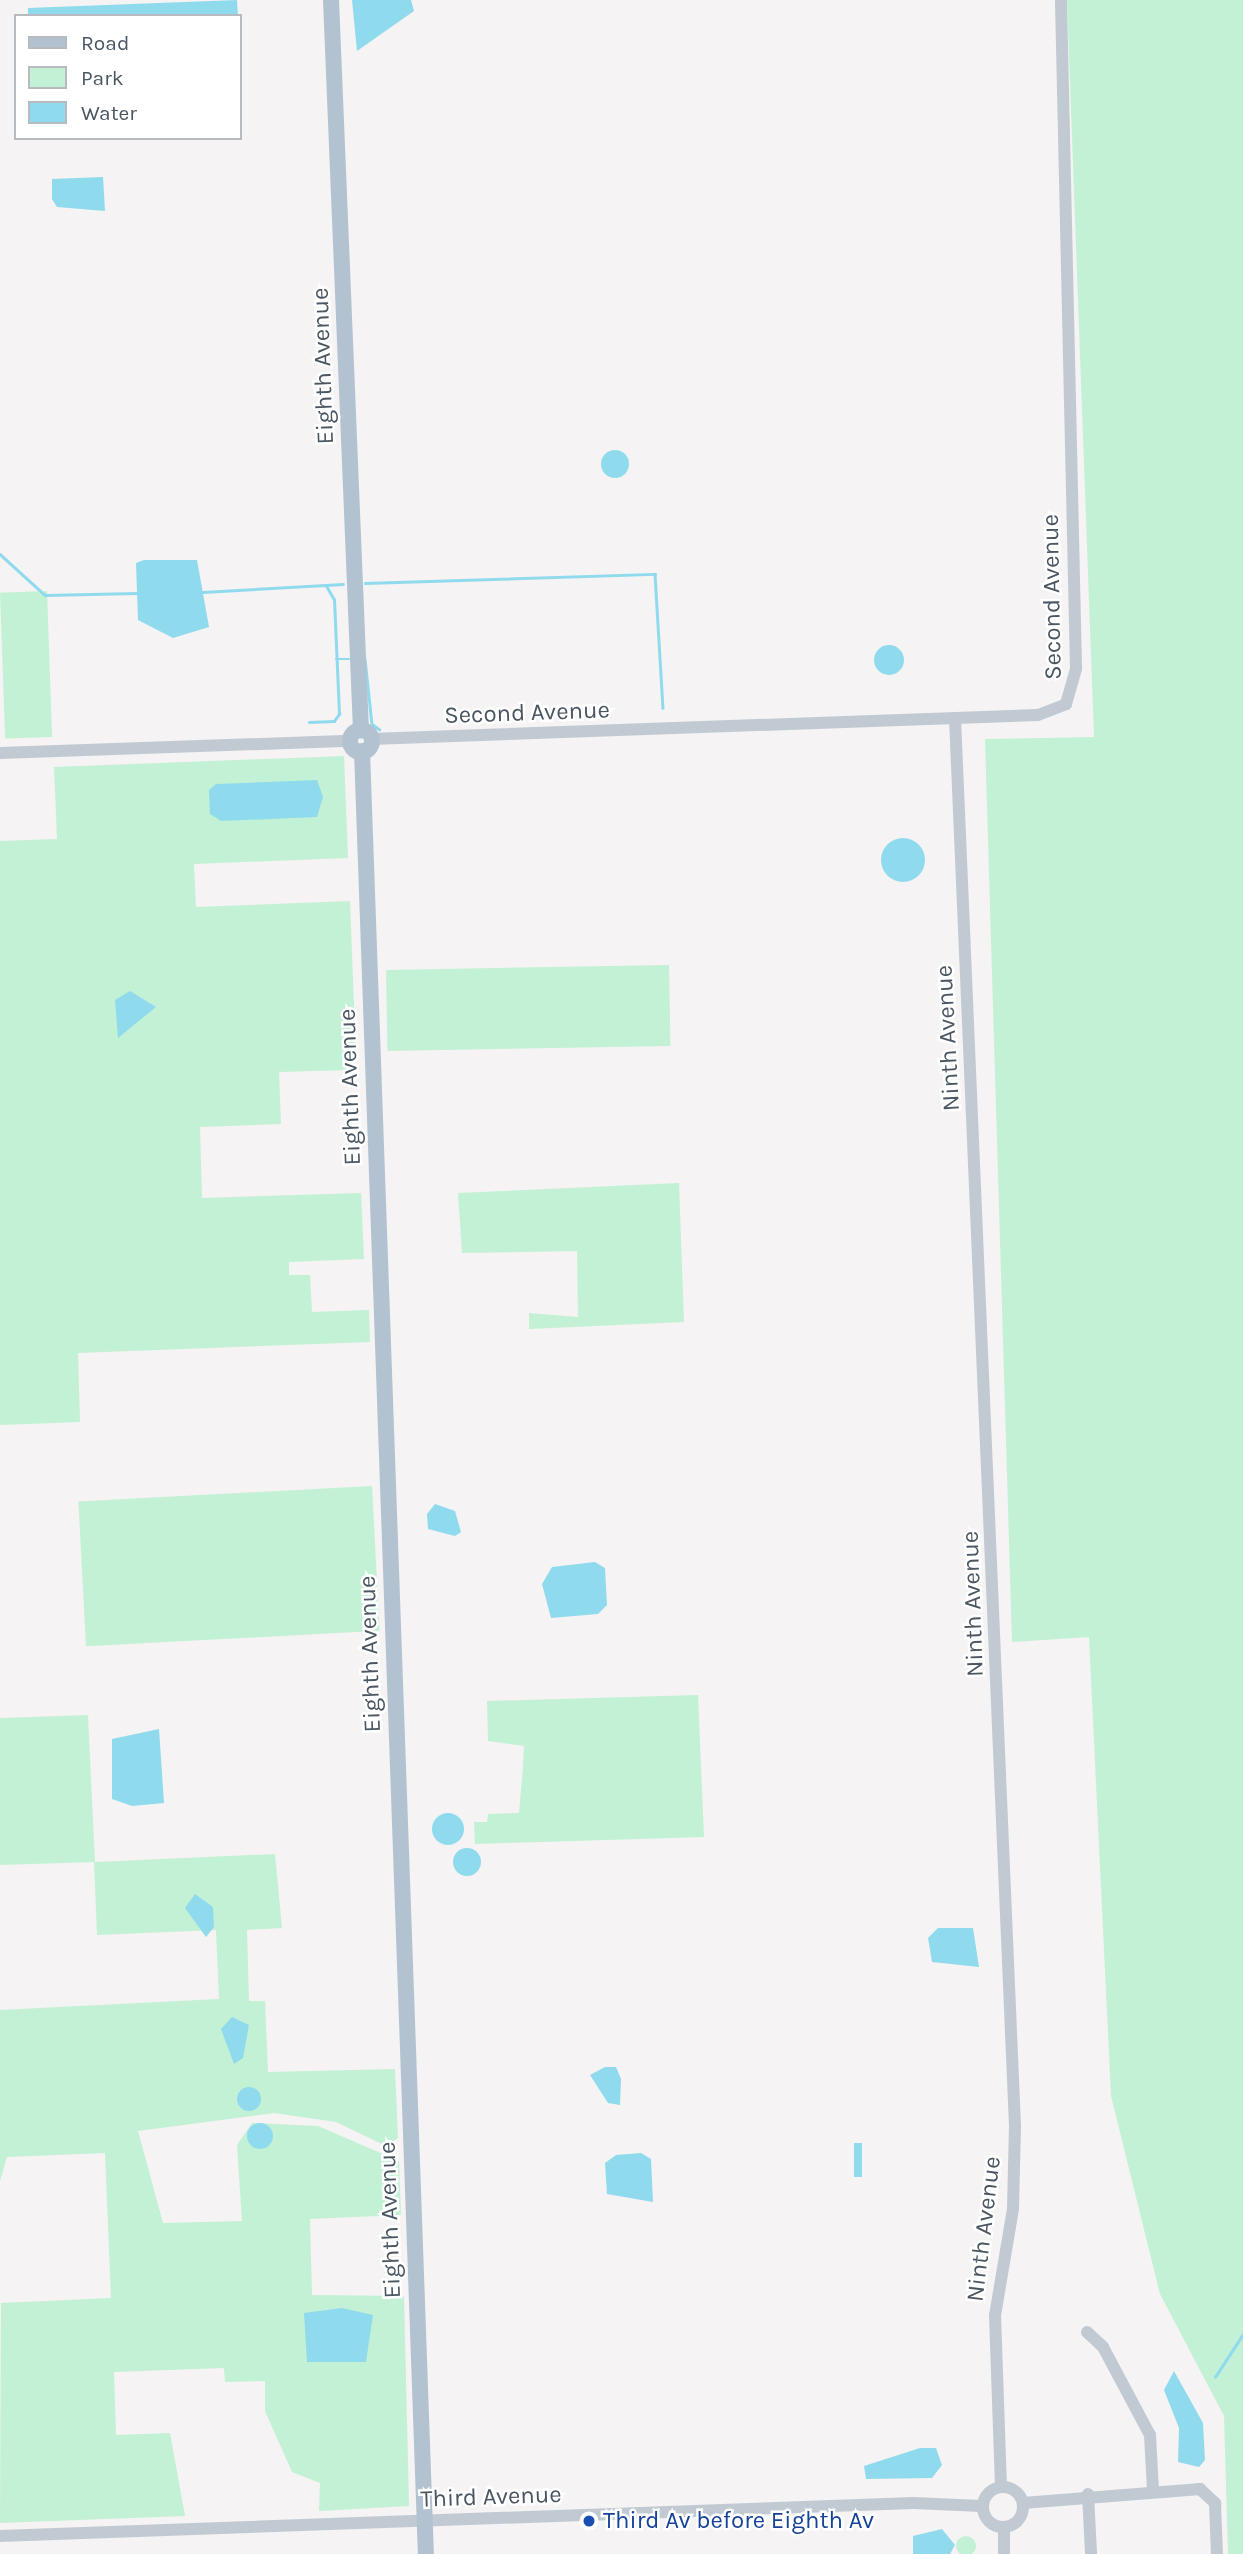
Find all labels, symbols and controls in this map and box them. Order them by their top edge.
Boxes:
legend [14,14,242,140]
text: Road [81,31,129,55]
text: Park [81,66,124,90]
text: Water [81,101,137,125]
street label: Eighth Avenue [306,287,340,445]
street label: Second Avenue [1036,514,1068,680]
street label: Second Avenue [444,696,610,730]
street label: Ninth Avenue [930,964,966,1112]
street label: Eighth Avenue [333,1008,367,1166]
street label: Ninth Avenue [956,1530,990,1678]
street label: Eighth Avenue [353,1575,387,1733]
street label: Eighth Avenue [373,2141,407,2299]
street label: Ninth Avenue [961,2155,1007,2303]
street label: Third Avenue [420,2480,562,2514]
place label: Third Av before Eighth Av [603,2507,874,2535]
marker: Third Av before Eighth Av [581,2513,597,2529]

